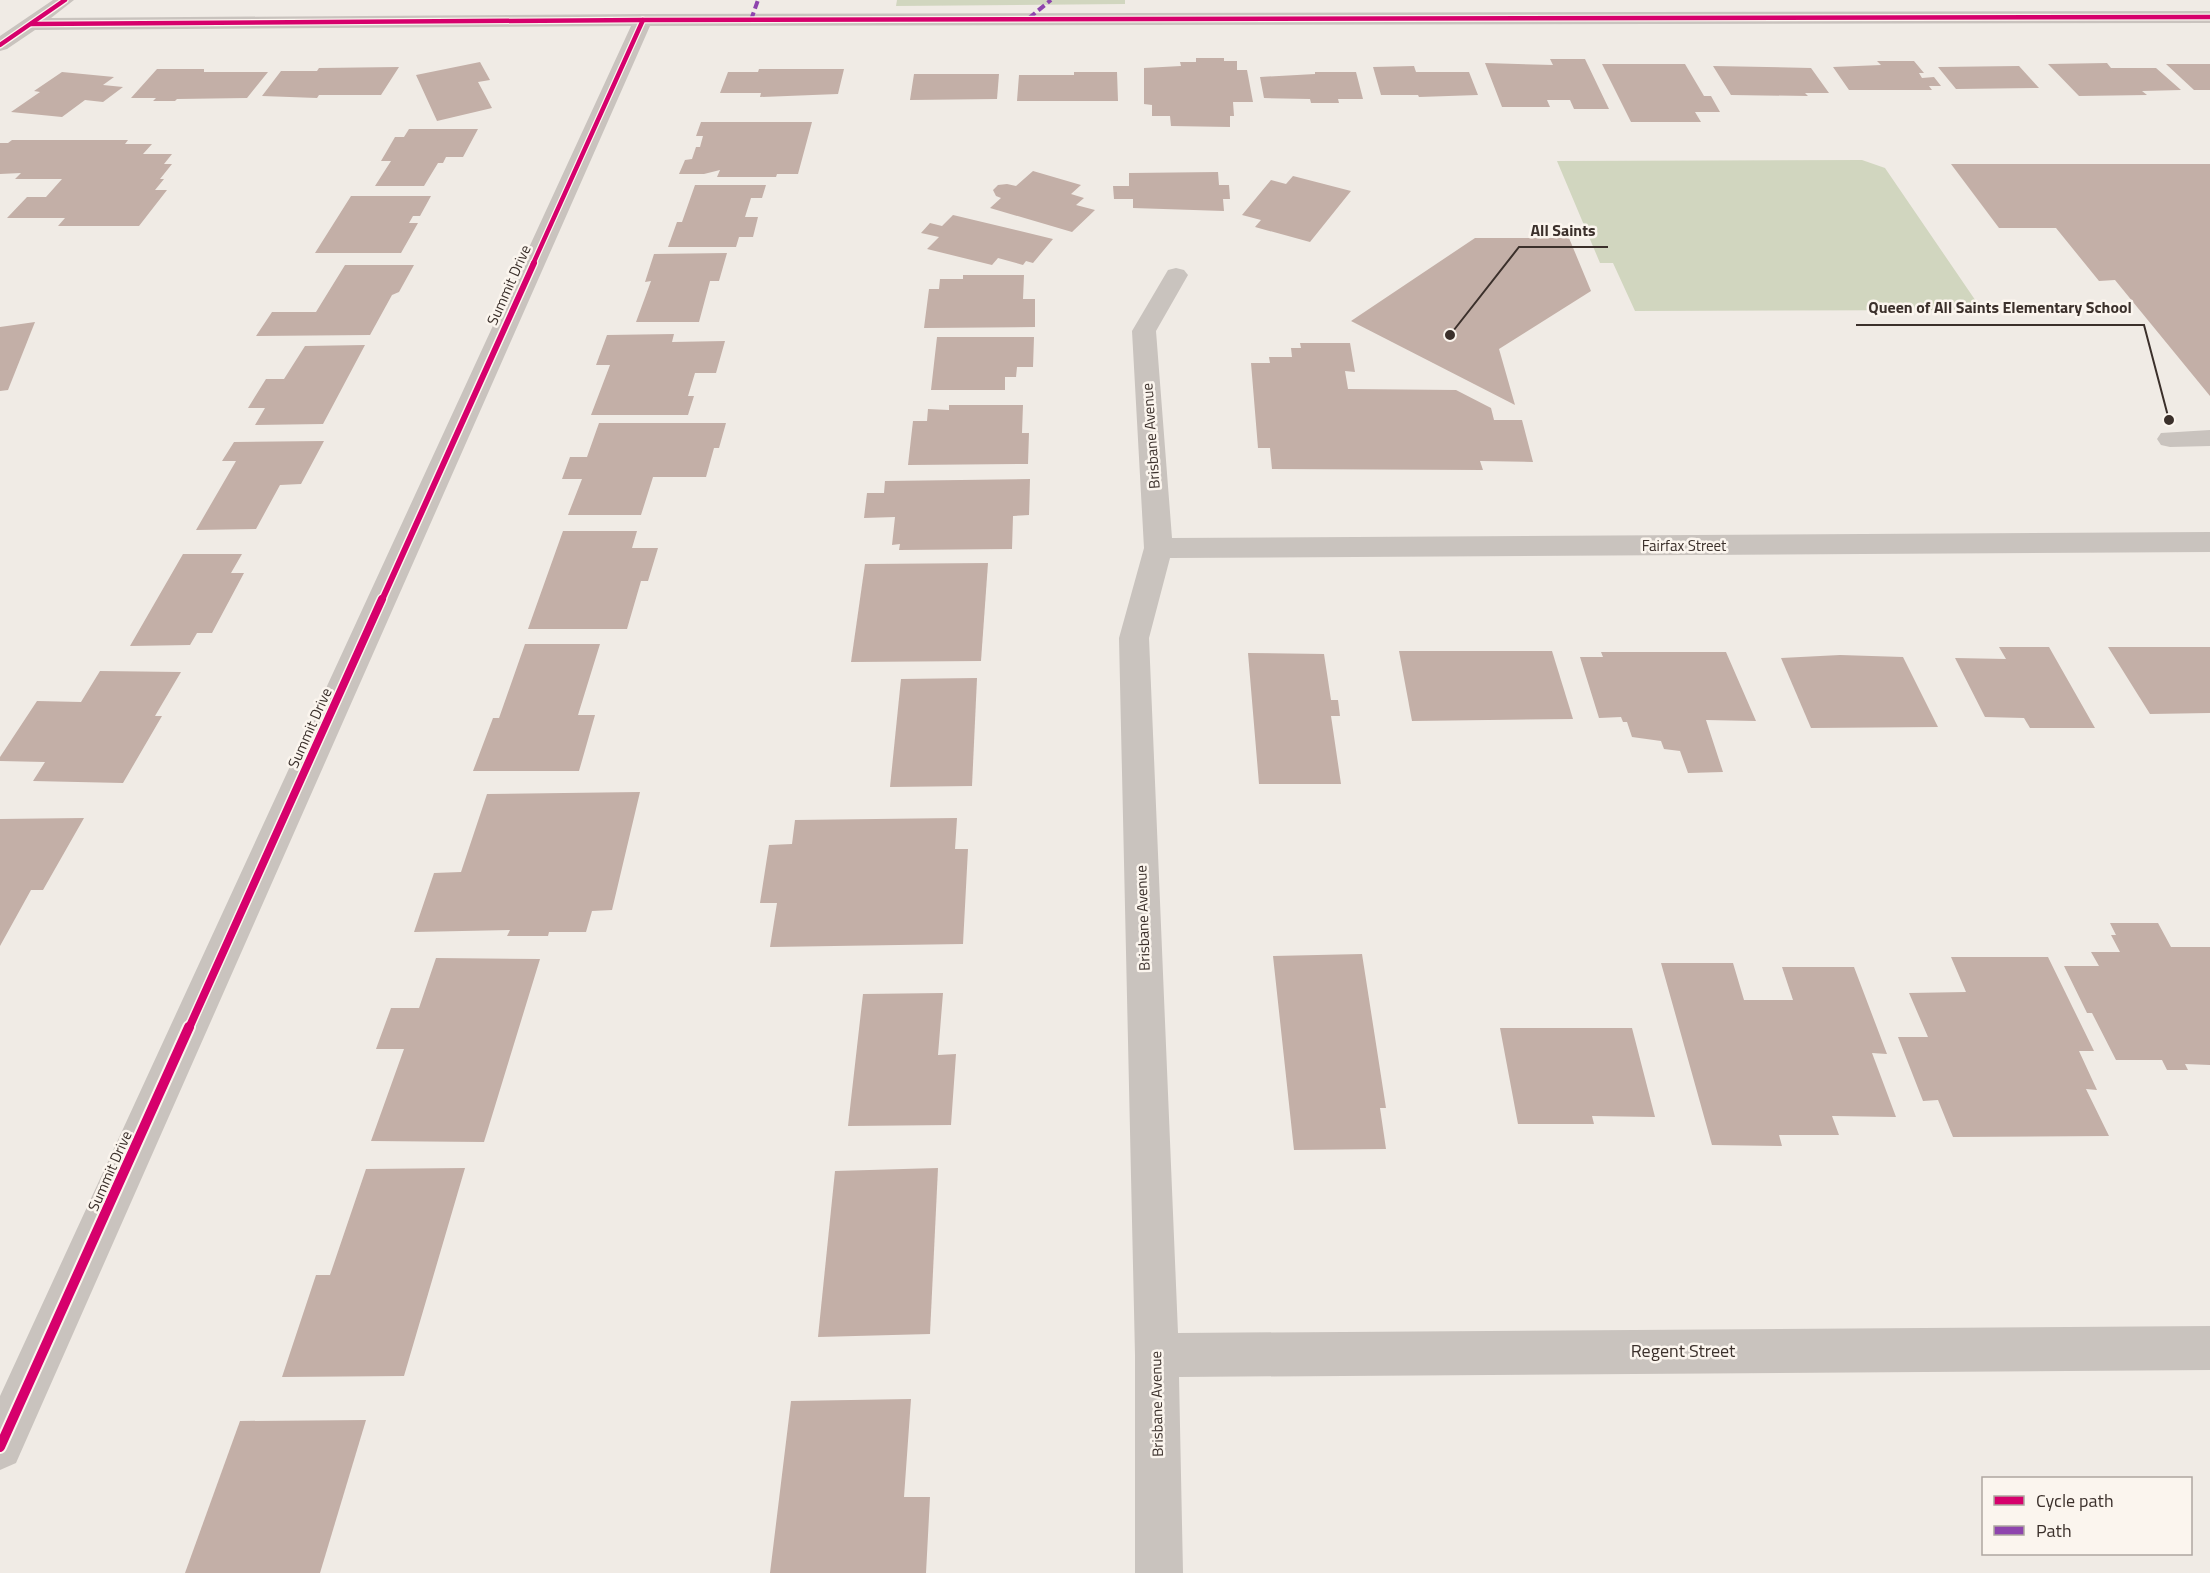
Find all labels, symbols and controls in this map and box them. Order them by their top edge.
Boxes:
callout: All Saints [1519,213,1608,247]
text: All Saints [1530,218,1596,242]
street label: Summit Drive [481,241,537,329]
callout: Queen of All Saints Elementary School [1856,291,2144,325]
text: Queen of All Saints Elementary School [1868,295,2132,319]
street label: Brisbane Avenue [1135,382,1166,490]
street label: Fairfax Street [1642,534,1727,557]
street label: Summit Drive [282,684,338,772]
street label: Brisbane Avenue [1129,865,1156,971]
street label: Summit Drive [82,1127,138,1215]
street label: Regent Street [1631,1337,1736,1364]
street label: Brisbane Avenue [1144,1351,1169,1457]
legend [1982,1477,2192,1555]
text: Cycle path [2036,1487,2114,1514]
text: Path [2036,1517,2072,1544]

